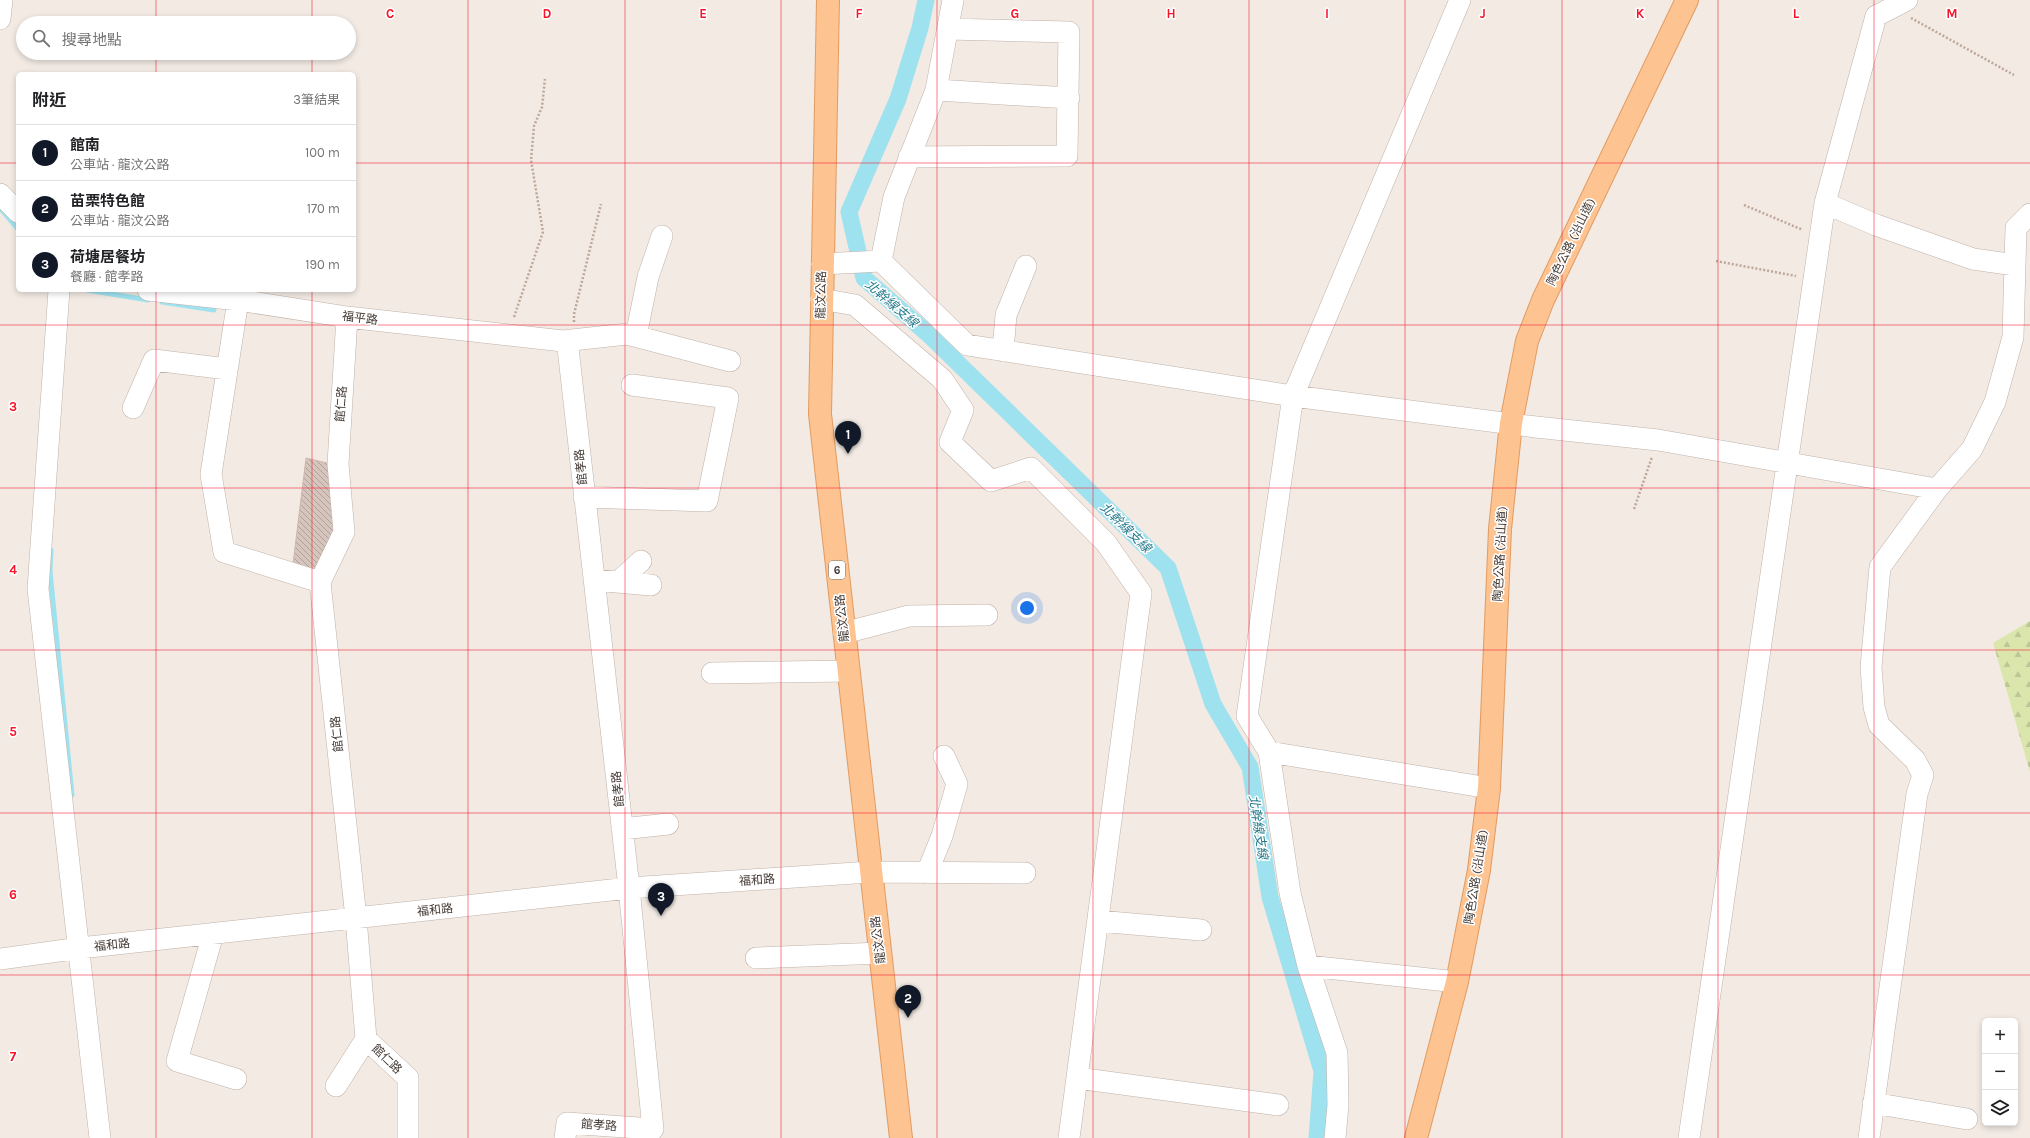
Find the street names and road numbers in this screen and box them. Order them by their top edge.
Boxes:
street label: 陶色公路 (沿山道) [1544,196,1598,288]
street label: 龍汶公路 [814,271,828,319]
street label: 福平路 [341,309,379,327]
street label: 館仁路 [333,386,349,422]
street label: 館孝路 [572,448,590,486]
street label: 陶色公路 (沿山道) [1491,506,1509,602]
road number: 6 [829,561,845,579]
street label: 龍汶公路 [833,593,851,643]
street label: 館仁路 [328,715,346,753]
street label: 館孝路 [609,770,627,808]
street label: 陶色公路 (沿山道) [1462,829,1490,925]
street label: 福和路 [739,872,775,888]
street label: 福和路 [416,901,454,919]
street label: 龍汶公路 [868,915,888,965]
street label: 福和路 [93,936,131,954]
street label: 館仁路 [369,1041,405,1077]
street label: 館孝路 [581,1117,617,1133]

